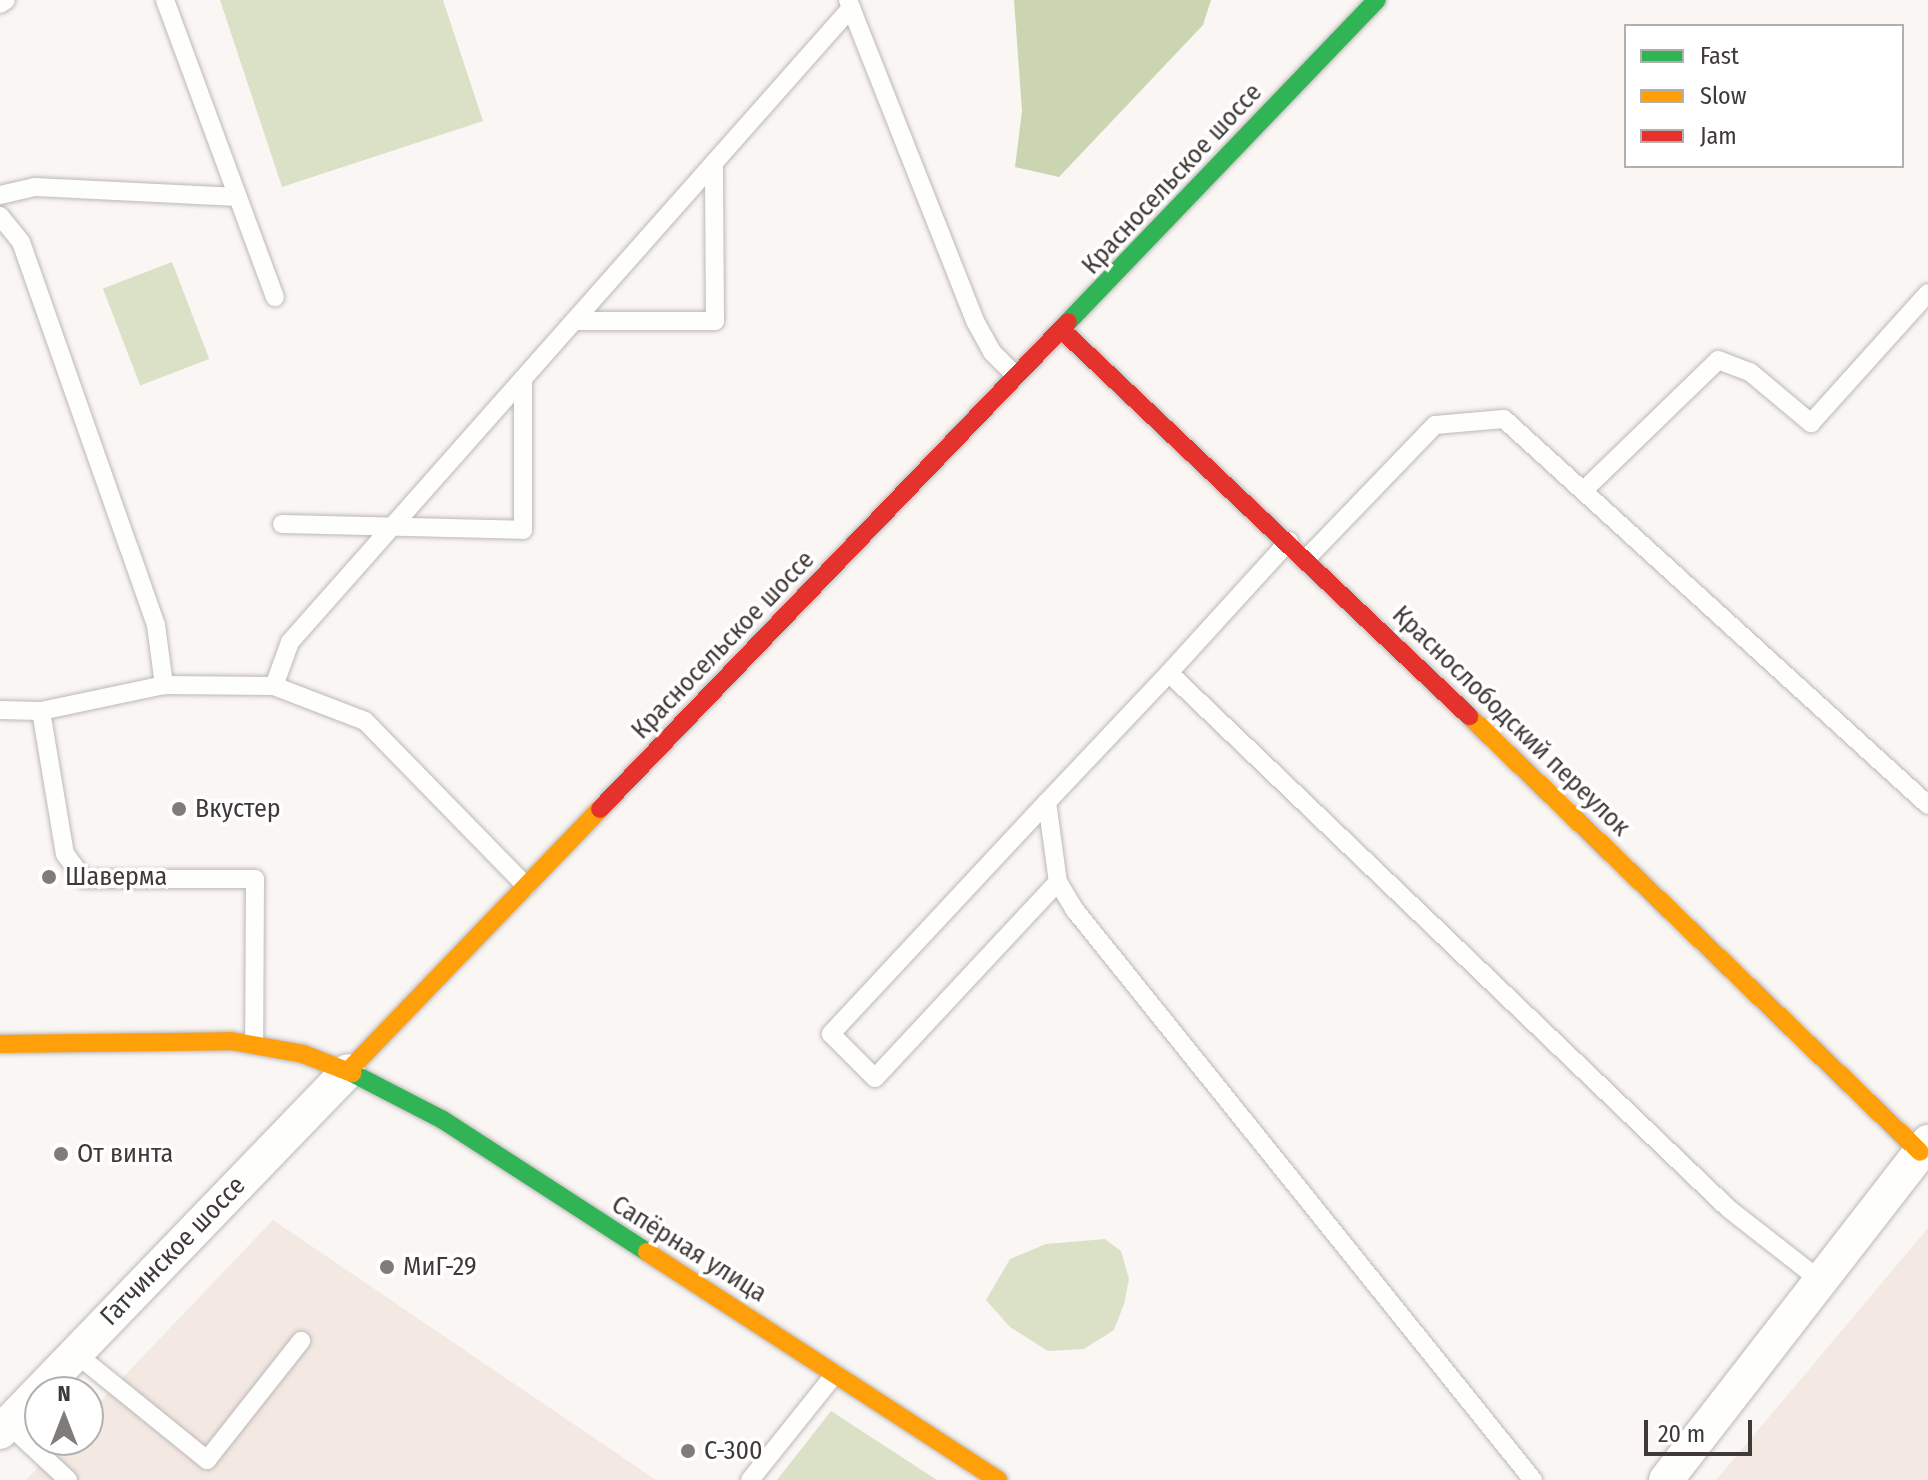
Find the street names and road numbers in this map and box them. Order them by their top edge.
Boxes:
street label: Красносельское шоссе [1075,77,1269,281]
street label: Красносельское шоссе [625,544,821,746]
street label: Краснослободский переулок [1386,599,1636,843]
street label: Гатчинское шоссе [94,1170,252,1332]
street label: Сапёрная улица [606,1189,772,1309]

